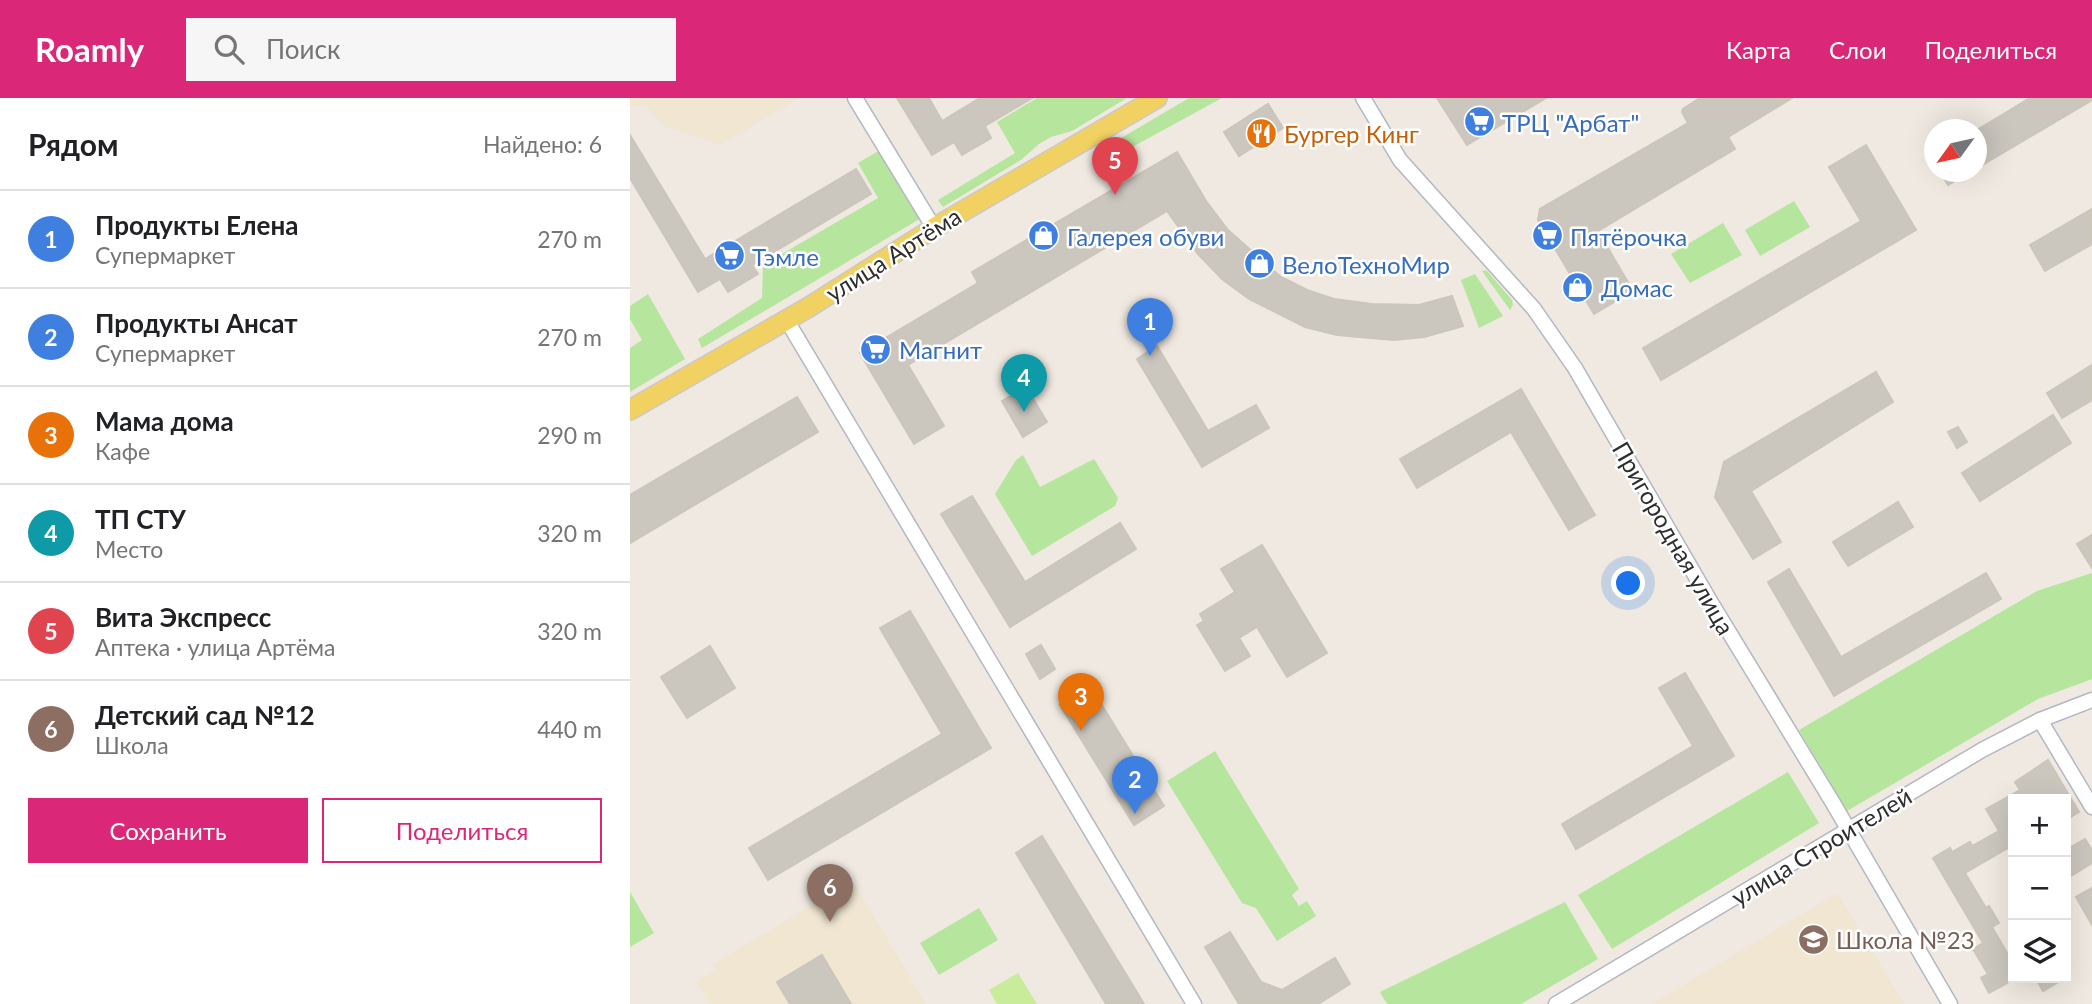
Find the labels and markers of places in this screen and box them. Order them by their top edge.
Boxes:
supermarket icon: ТРЦ "Арбат" [1462,105,1496,139]
place label: ТРЦ "Арбат" [1502,108,1639,137]
restaurant icon: Бургер Кинг [1244,116,1278,150]
place label: Бургер Кинг [1284,119,1419,148]
pin: 5 [1092,137,1138,195]
shop icon: Галерея обуви [1027,219,1061,253]
supermarket icon: Пятёрочка [1530,219,1564,253]
place label: Галерея обуви [1067,222,1224,251]
place label: Пятёрочка [1570,222,1687,251]
supermarket icon: Тэмле [712,239,746,273]
place label: Тэмле [752,242,819,271]
shop icon: ВелоТехноМир [1242,247,1276,281]
place label: ВелоТехноМир [1282,250,1450,279]
shop icon: Домас [1561,270,1595,304]
place label: Домас [1601,273,1673,302]
pin: 1 [1127,298,1173,356]
supermarket icon: Магнит [859,332,893,366]
place label: Магнит [899,335,982,364]
pin: 4 [1001,354,1047,412]
pin: 3 [1058,673,1104,731]
pin: 2 [1112,756,1158,814]
pin: 6 [807,864,853,922]
school or university icon: Школа №23 [1796,922,1830,956]
place label: Школа №23 [1836,925,1975,954]

